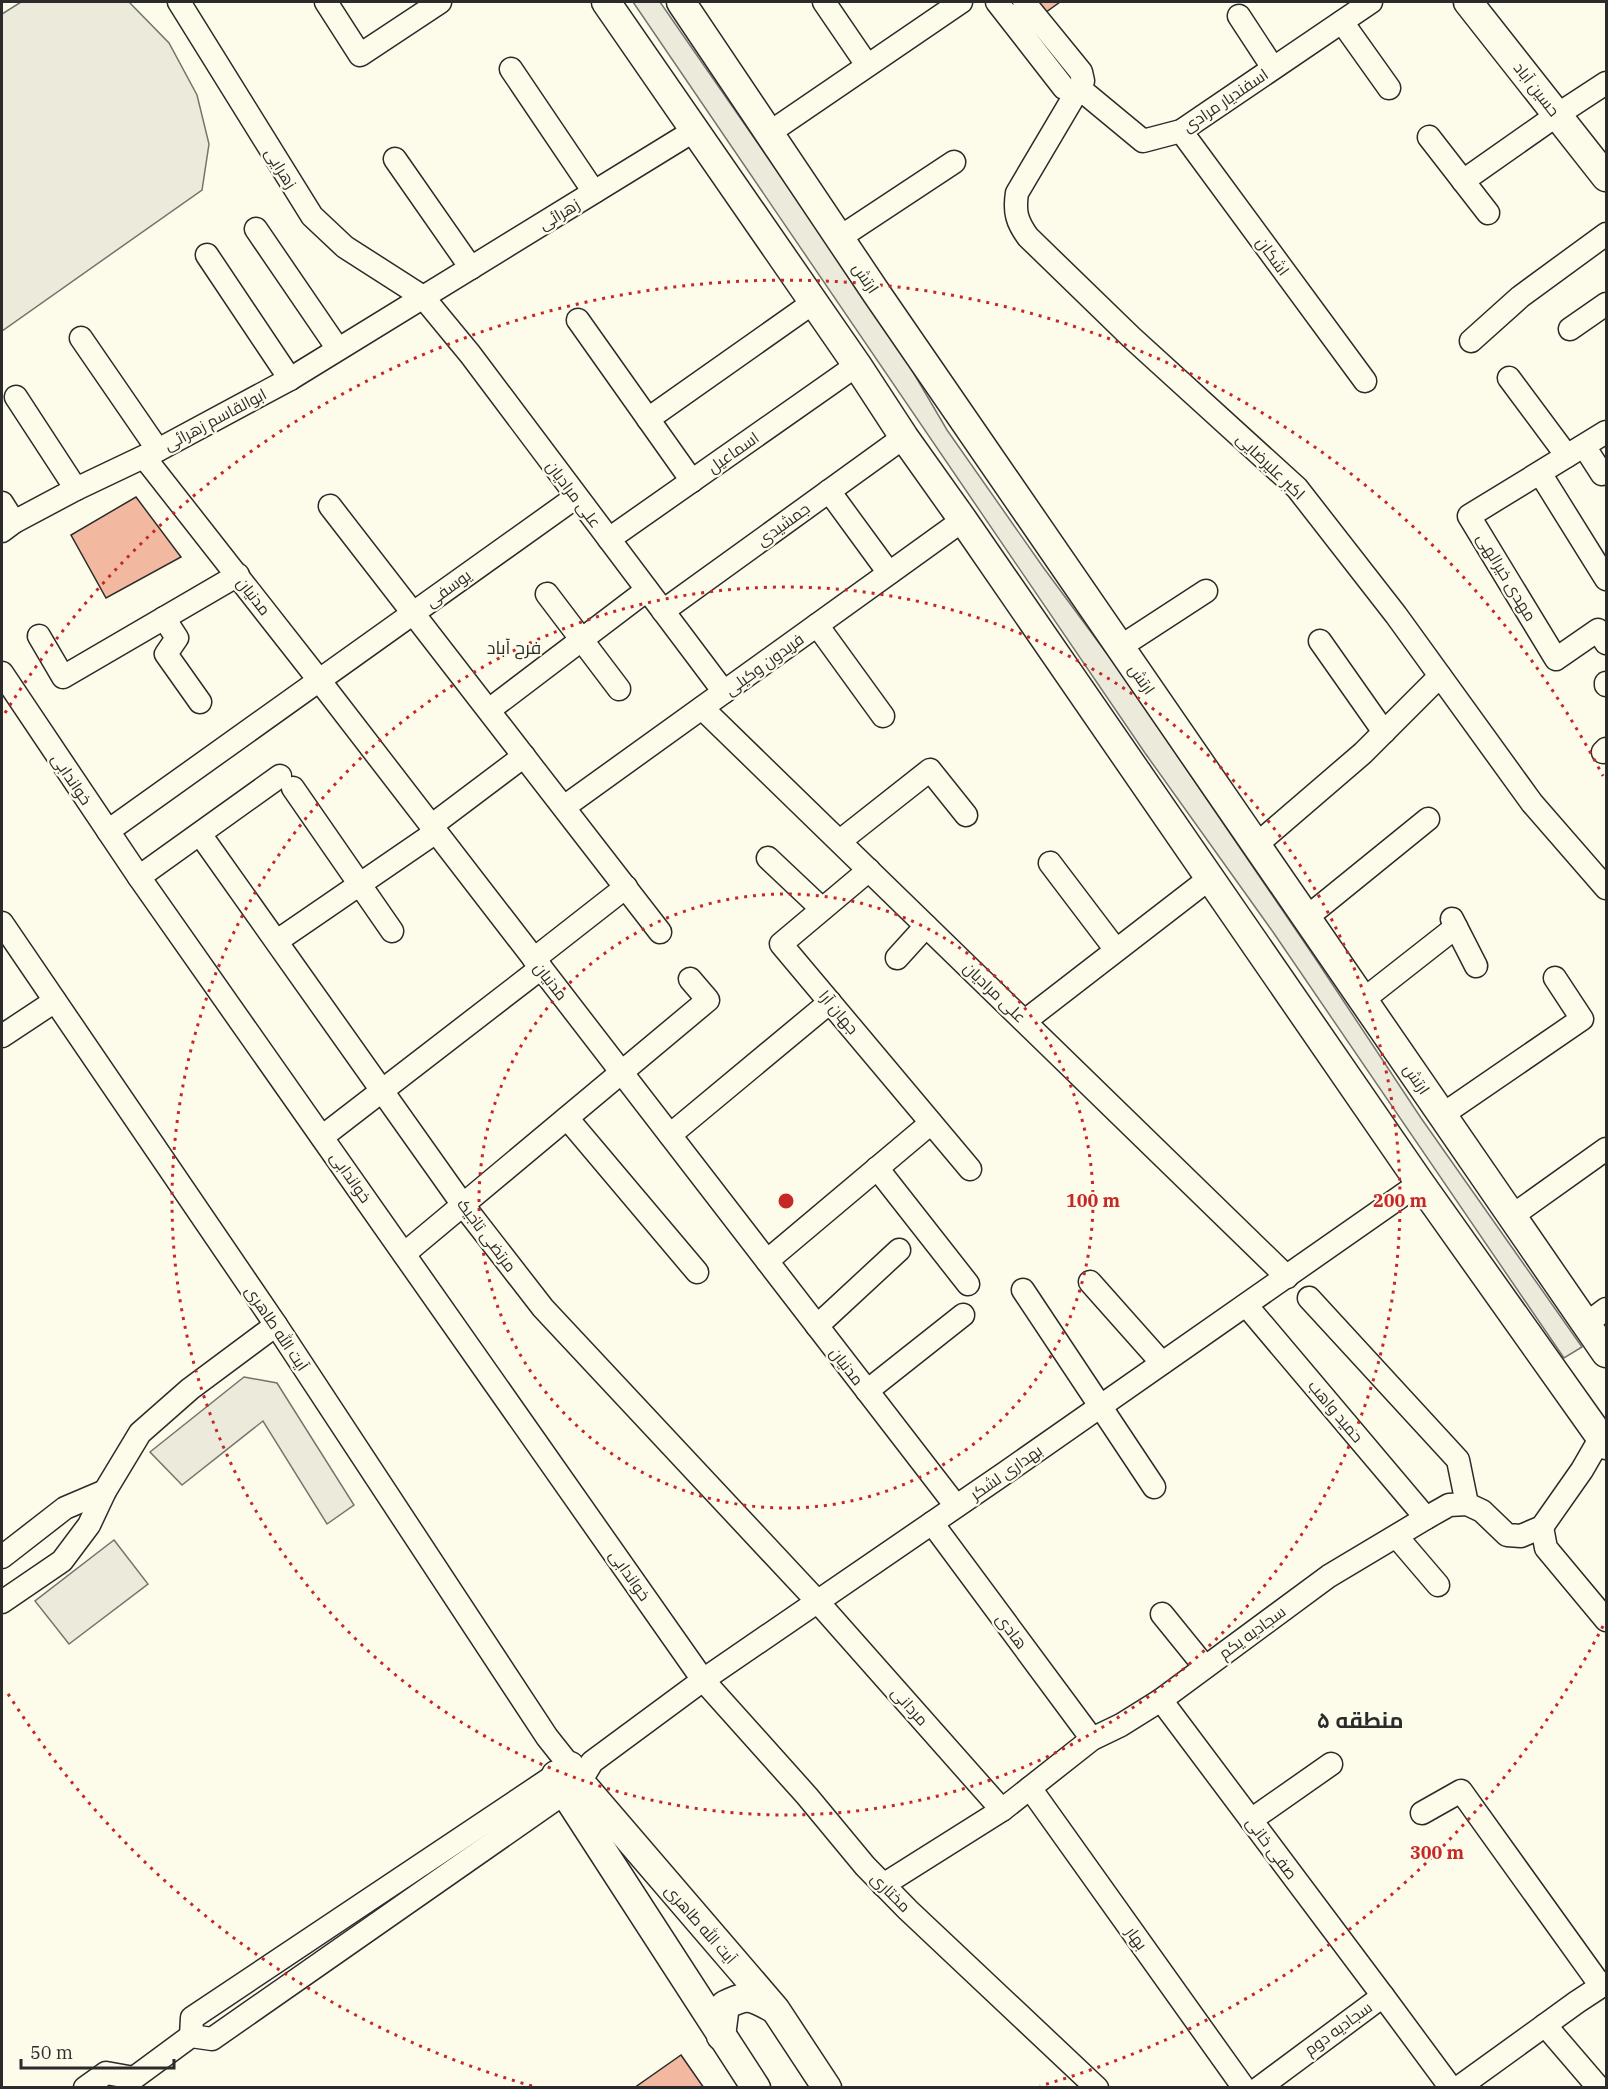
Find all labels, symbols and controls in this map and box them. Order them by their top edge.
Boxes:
street label: حسین آباد [1509,58,1564,121]
street label: اسفندیار مرادی [1178,64,1272,137]
street label: زهرایی [260,144,301,193]
street label: زهرائی [535,194,584,235]
street label: اشکان [1251,233,1294,280]
street label: ارتش [848,259,883,298]
street label: ابوالقاسم زهرائی [160,384,271,456]
street label: اسماعیل [703,427,763,478]
street label: اکبر علیرضایی [1232,428,1309,504]
street label: علی مرادیان [541,456,606,532]
street label: جمشیدی [752,498,814,551]
street label: مهدی خیرالهی [1472,529,1541,625]
street label: یوسفی [421,564,476,612]
street label: مدنیان [232,573,275,620]
street label: فریدون وکیلی [721,629,808,700]
district label: فرح آباد [487,636,541,660]
street label: ارتش [1124,660,1160,699]
street label: خواندابی [47,749,97,809]
street label: علی مرادیان [959,957,1030,1027]
street label: مدنیان [529,958,572,1005]
street label: جهان آرا [814,986,863,1039]
street label: ارتش [1399,1060,1434,1099]
street label: خواندابی [325,1148,376,1207]
text: 100 m [1066,1189,1121,1212]
text: 200 m [1373,1189,1428,1212]
centre of rings [776,1191,796,1211]
street label: مرتضی تاجیک [452,1194,521,1276]
street label: آیت الله طاهری [240,1281,313,1376]
street label: مدنیان [825,1343,868,1390]
street label: حمید واهب [1304,1376,1368,1446]
street label: بهداری لشکر [965,1440,1046,1506]
street label: خواندابی [604,1546,655,1605]
street label: سجادیه یکم [1215,1601,1291,1665]
street label: هادی [991,1609,1032,1653]
street label: مردانی [887,1682,933,1730]
district label: منطقه ۵ [1317,1705,1403,1734]
street label: صفی خانی [1241,1813,1302,1884]
text: 300 m [1410,1841,1465,1864]
street label: مختاری [866,1868,915,1917]
street label: آیت الله طاهری [660,1880,741,1969]
street label: بهار [1121,1922,1152,1954]
street label: سجادیه دوم [1300,1997,1377,2061]
scale bar [21,2032,174,2070]
text: 50 m [30,2041,73,2064]

